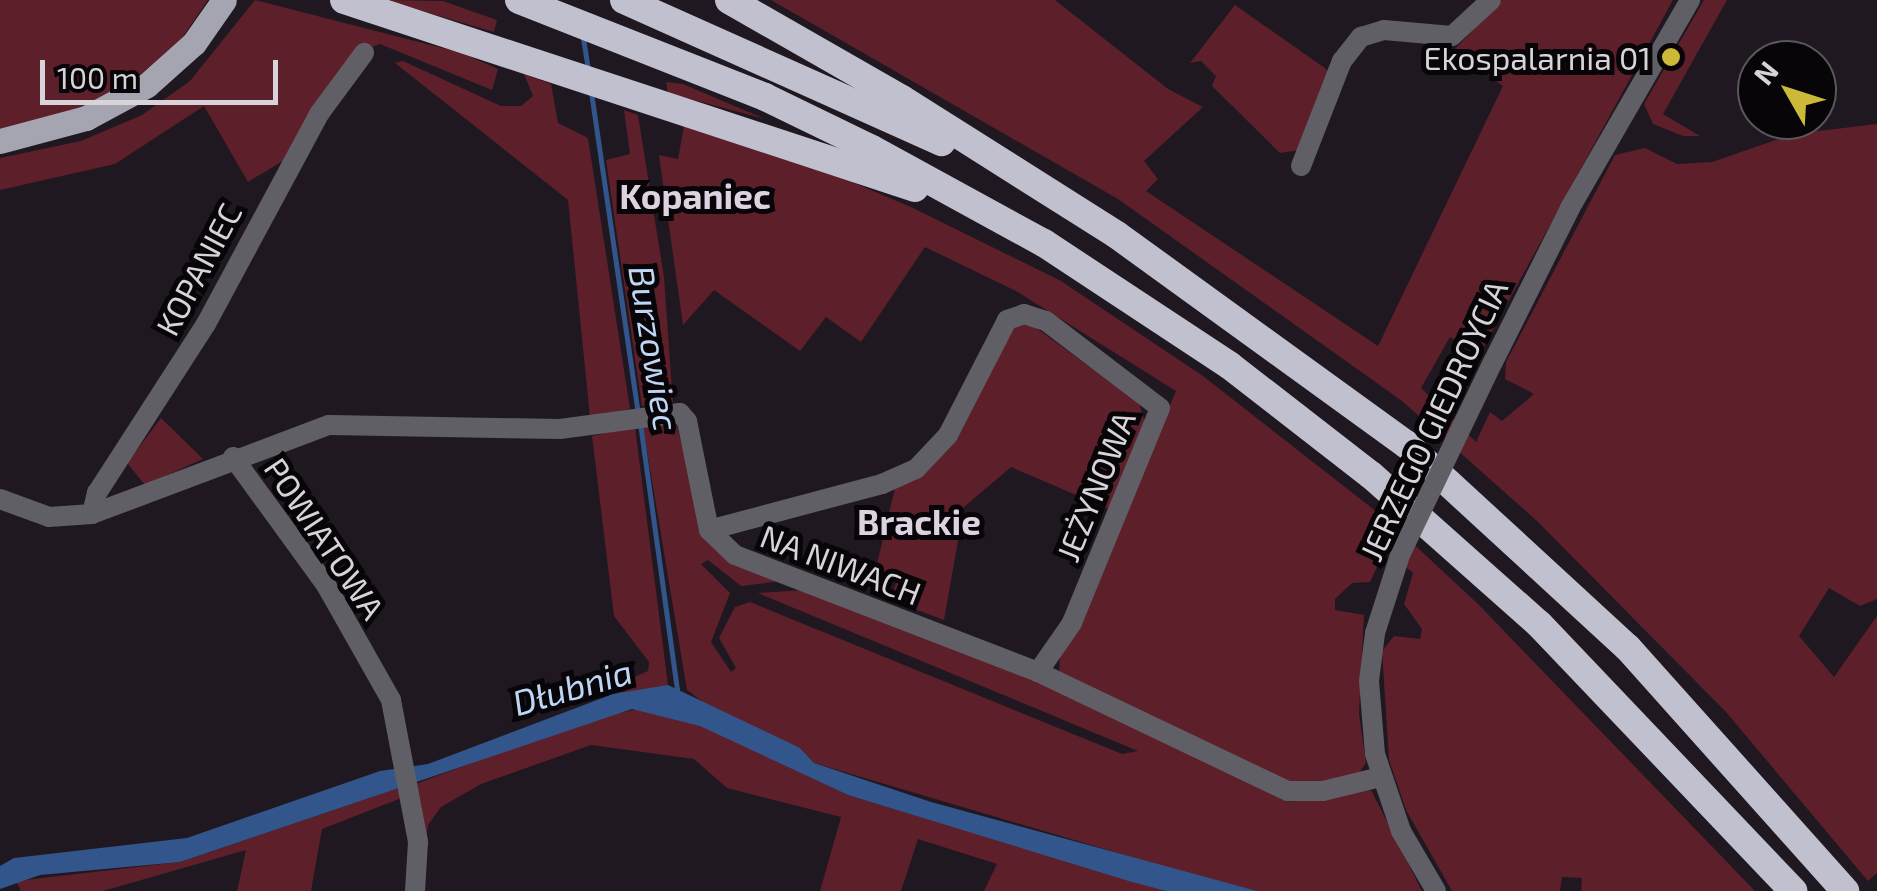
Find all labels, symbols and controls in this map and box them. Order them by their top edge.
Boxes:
place label: Ekospalarnia 01 [1424,38,1651,76]
scale bar [45,40,282,102]
north arrow [1737,40,1837,140]
marker: Ekospalarnia 01 [1660,46,1682,68]
text: N [1746,54,1785,91]
text: 100 m [57,59,138,95]
district label: Kopaniec [619,174,771,216]
street label: KOPANIEC [147,196,249,342]
water label: Burzowiec [621,262,689,434]
street label: JERZEGO GIEDROYCIA [1351,273,1515,567]
street label: JEŻYNOWA [1047,405,1143,567]
street label: POWIATOWA [257,450,393,626]
district label: Brackie [857,500,981,542]
street label: NA NIWACH [755,516,927,612]
water label: Dłubnia [507,649,637,723]

